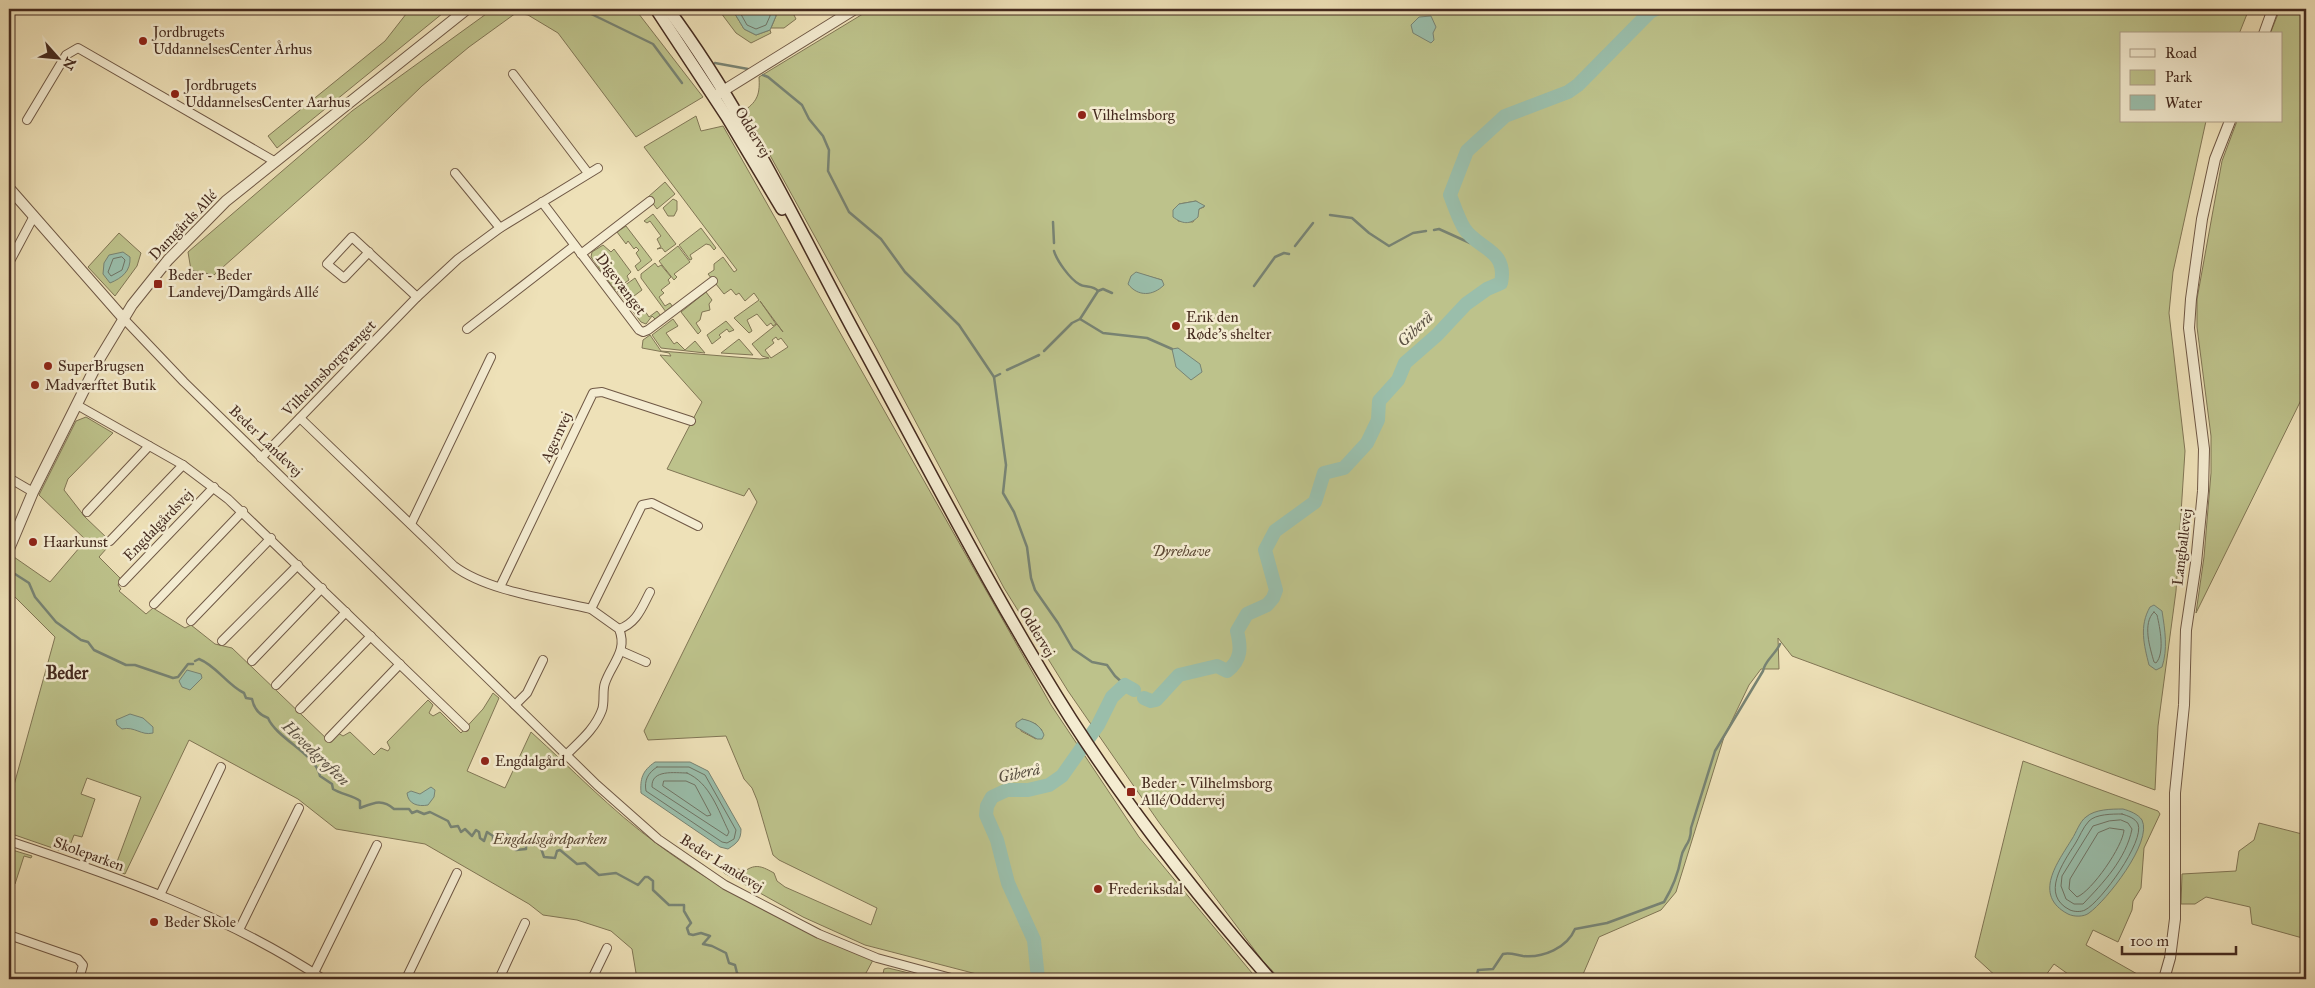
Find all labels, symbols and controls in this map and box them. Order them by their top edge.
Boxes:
place label: Jordbrugets UddannelsesCenter Århus [151,23,312,58]
north arrow [32,32,82,82]
legend [2120,32,2282,122]
marker: Jordbrugets UddannelsesCenter Århus [137,35,149,47]
text: Road [2165,44,2197,62]
text: N [59,55,79,73]
text: Park [2165,68,2192,86]
place label: Jordbrugets UddannelsesCenter Aarhus [183,76,350,111]
marker: Jordbrugets UddannelsesCenter Aarhus [169,88,181,100]
text: Water [2165,94,2202,112]
street label: Oddervej [731,104,775,160]
place label: Vilhelmsborg [1091,106,1176,124]
marker: Vilhelmsborg [1076,109,1088,121]
street label: Damgårds Allé [145,186,221,264]
street label: Digevænget [592,250,650,319]
place label: Beder - Beder Landevej/Damgårds Allé [168,266,319,301]
marker: Beder - Beder Landevej/Damgårds Allé [152,278,164,290]
water label: Giberå [1393,307,1437,351]
place label: Erik den Røde's shelter [1186,308,1272,343]
street label: Vilhelmsborgvænget [278,316,380,421]
marker: Erik den Røde's shelter [1170,320,1182,332]
place label: SuperBrugsen [58,357,144,375]
marker: SuperBrugsen [42,360,54,372]
place label: Madværftet Butik [45,376,156,394]
marker: Madværftet Butik [29,379,41,391]
street label: Beder Landevej [226,402,306,480]
street label: Agernvej [536,409,576,466]
street label: Engdalgårdsvej [119,485,197,565]
street label: Langballevej [2168,508,2196,586]
place label: Haarkunst [43,533,109,551]
marker: Haarkunst [27,536,39,548]
park label: Dyrehave [1152,542,1210,560]
street label: Oddervej [1015,604,1059,660]
district label: Beder [46,662,90,684]
water label: Hovedgrøften [278,716,354,790]
place label: Engdalgård [495,752,566,770]
marker: Engdalgård [479,755,491,767]
water label: Giberå [996,759,1042,787]
place label: Beder - Vilhelmsborg Allé/Oddervej [1140,774,1273,809]
marker: Beder - Vilhelmsborg Allé/Oddervej [1125,786,1137,798]
park label: Engdalsgårdparken [492,830,607,849]
street label: Beder Landevej [677,830,767,896]
street label: Skoleparken [51,833,127,875]
place label: Frederiksdal [1108,880,1184,898]
marker: Frederiksdal [1092,883,1104,895]
place label: Beder Skole [164,913,236,931]
marker: Beder Skole [148,916,160,928]
scale bar [2122,923,2236,955]
text: 100 m [2130,932,2170,950]

